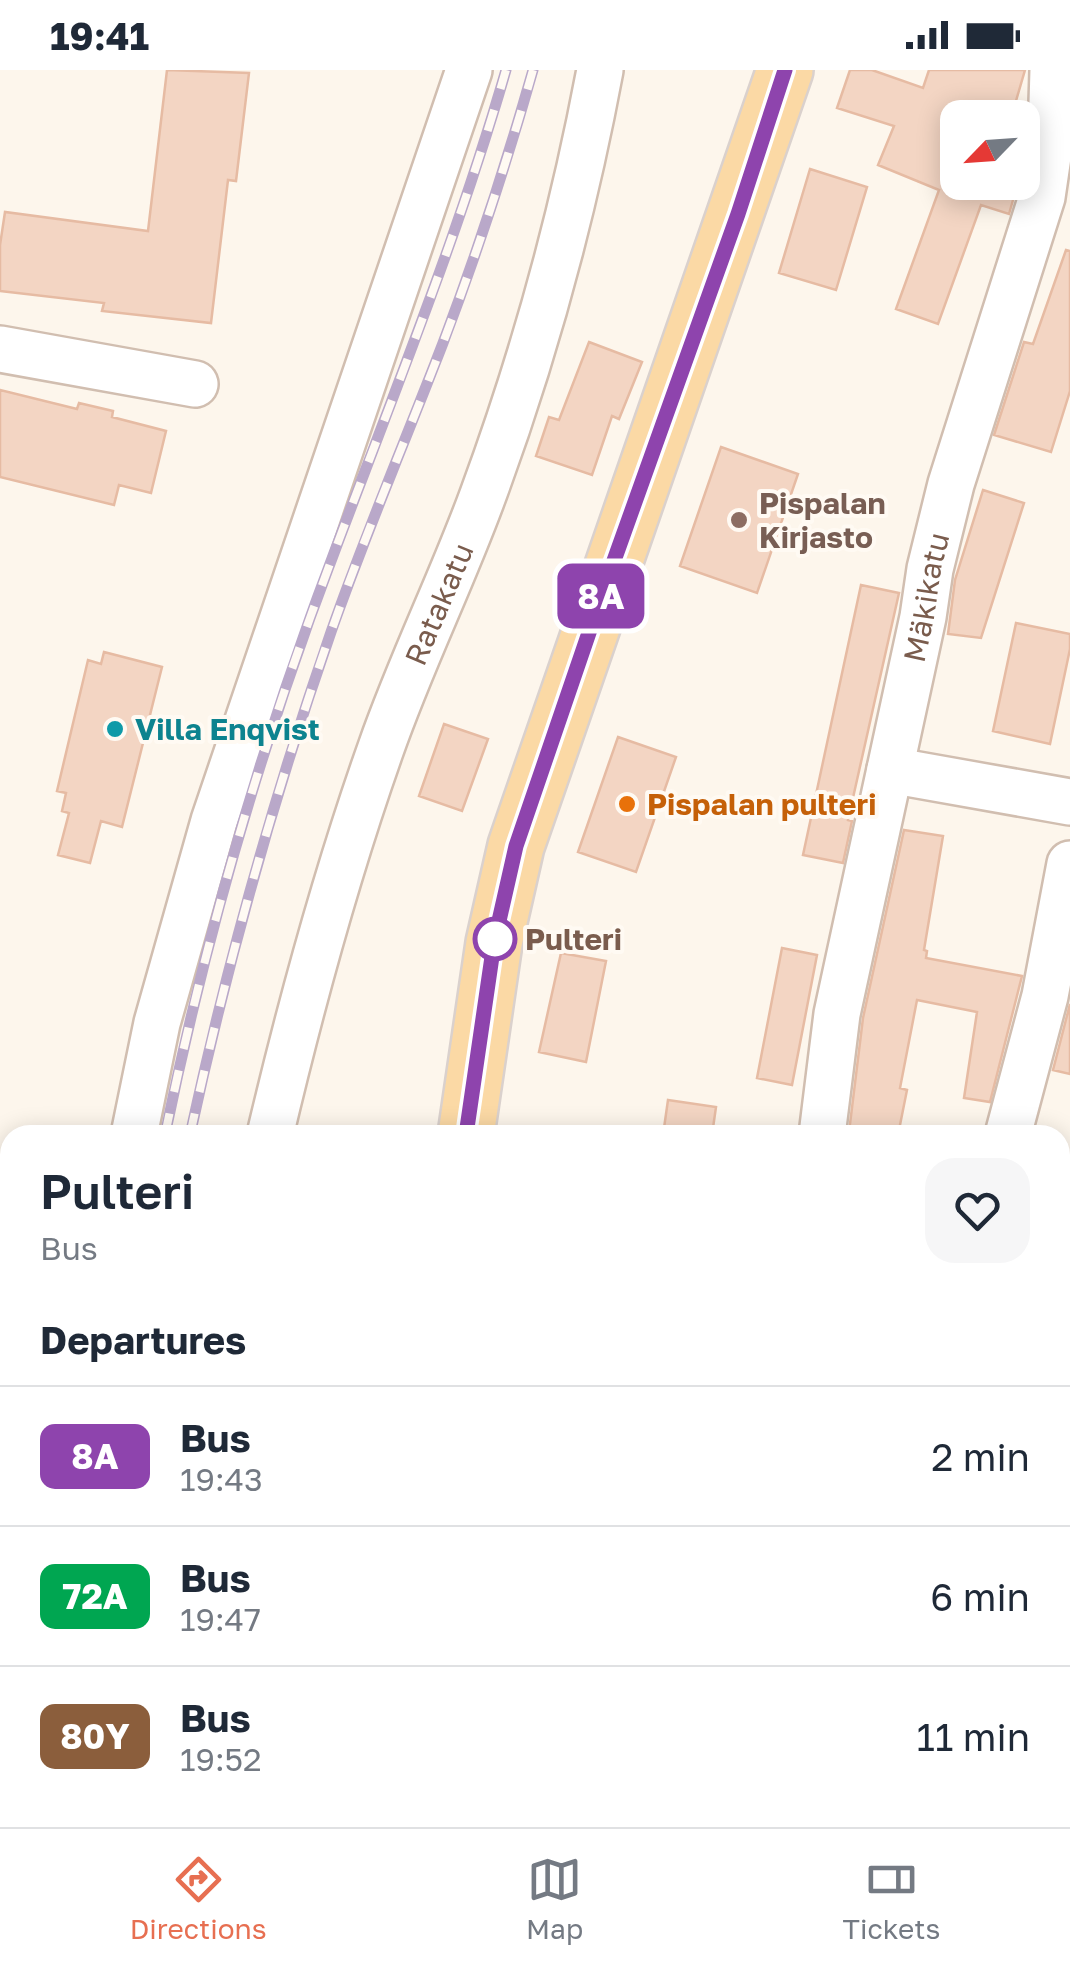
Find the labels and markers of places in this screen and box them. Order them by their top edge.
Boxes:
place label: Pispalan Kirjasto [759,485,886,555]
marker: Pispalan Kirjasto [728,509,750,531]
place label: Villa Enqvist [135,711,320,747]
marker: Villa Enqvist [104,718,126,740]
place label: Pispalan pulteri [647,786,876,822]
marker: Pispalan pulteri [616,793,638,815]
marker: Pulteri [474,918,516,960]
place label: Pulteri [525,921,622,957]

